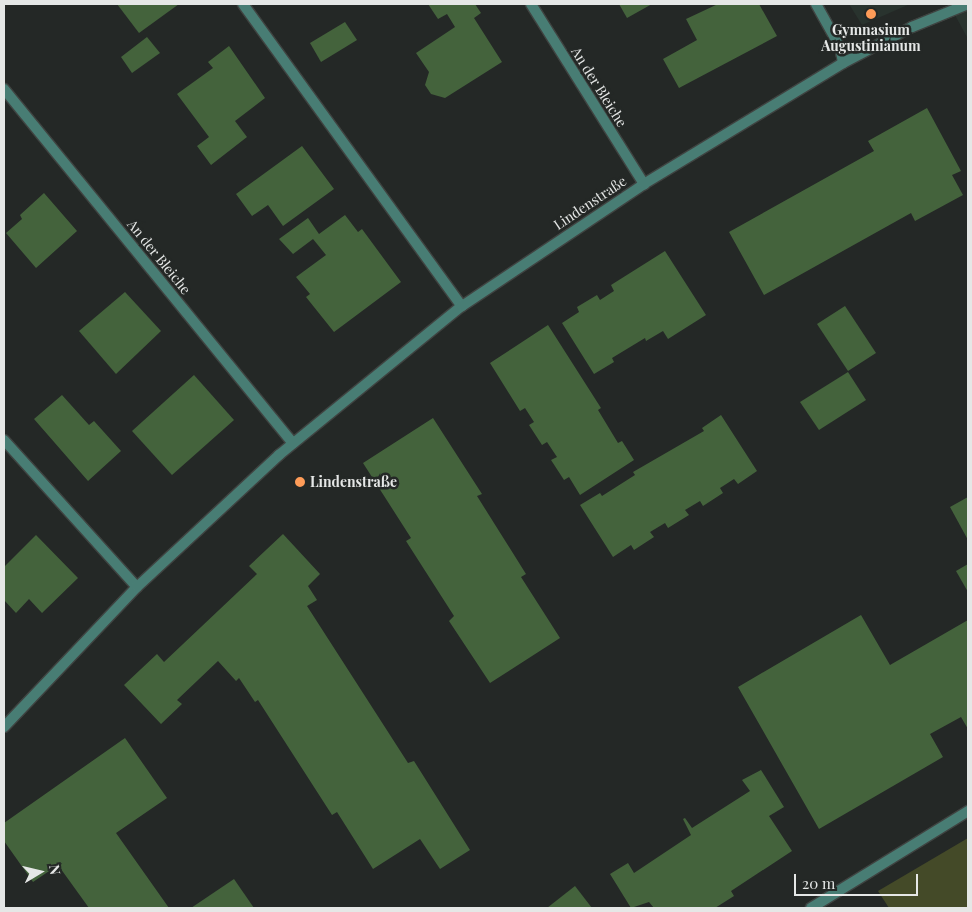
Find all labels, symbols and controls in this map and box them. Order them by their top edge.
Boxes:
marker: Gymnasium Augustinianum [865,8,877,20]
place label: Gymnasium Augustinianum [821,22,921,54]
street label: An der Bleiche [568,44,630,130]
street label: Lindenstraße [551,173,629,233]
street label: An der Bleiche [124,216,194,298]
place label: Lindenstraße [310,474,397,490]
marker: Lindenstraße [294,476,306,488]
north arrow [15,847,65,897]
text: N [45,863,65,876]
scale bar [797,864,921,896]
text: 20 m [802,873,835,893]

